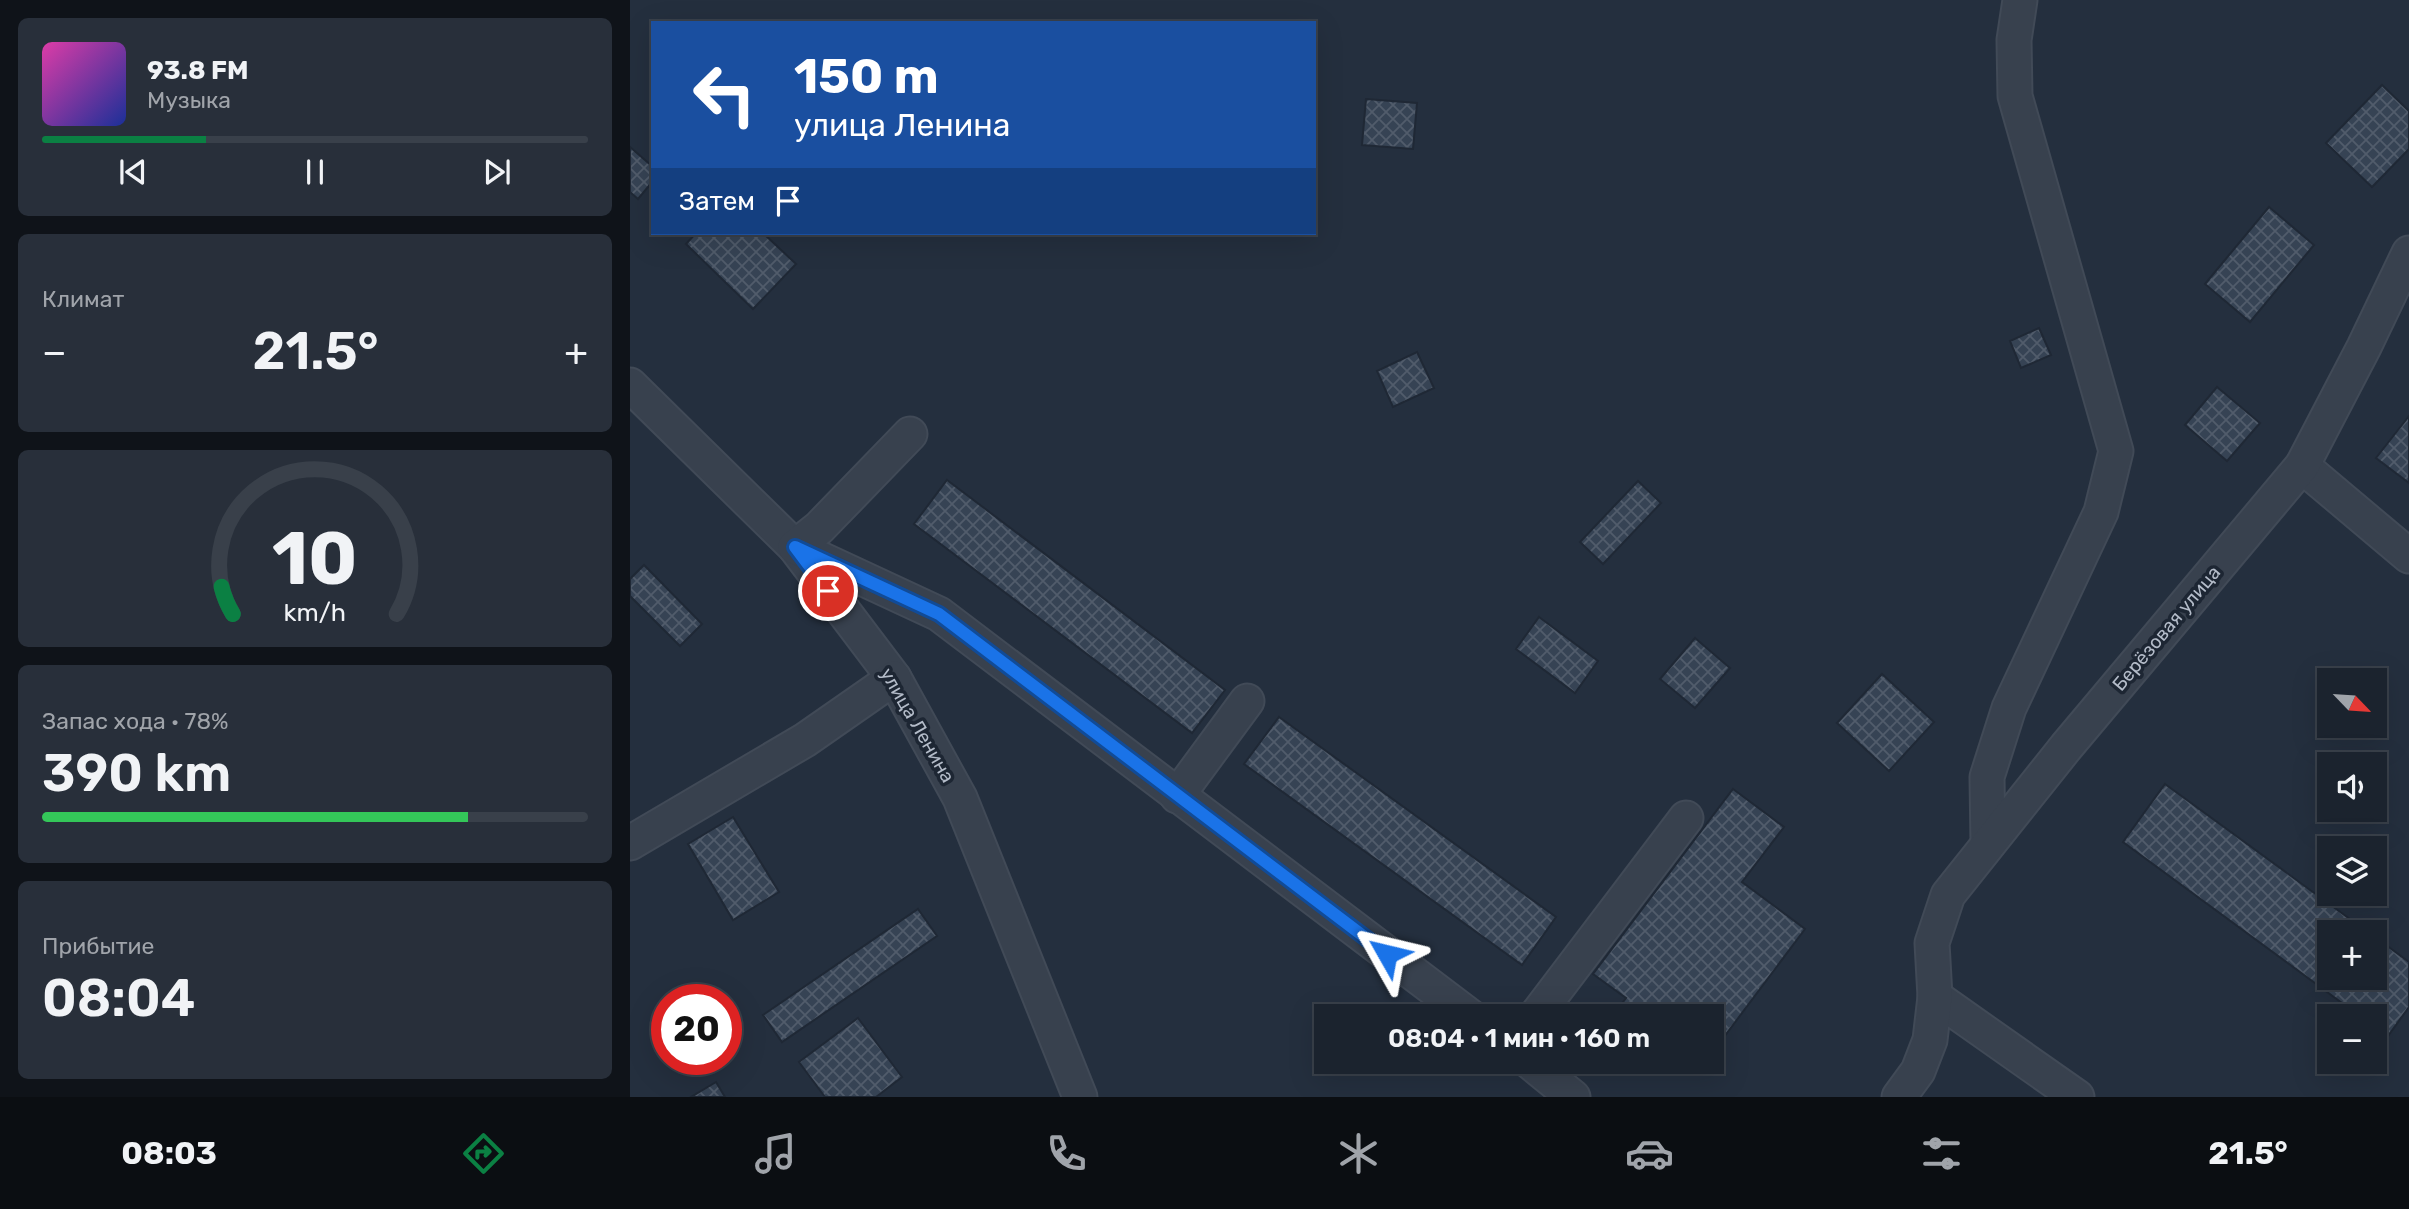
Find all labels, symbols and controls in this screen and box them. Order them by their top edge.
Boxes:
text: 150 m [794,47,939,105]
icon: left [679,49,770,140]
text: 93.8 FM [147,55,249,86]
text: Музыка [147,86,231,114]
text: улица Ленина [794,106,1011,144]
icon: previous [114,153,152,191]
icon: pause [296,153,334,191]
icon: next [478,153,516,191]
icon: arrive [769,182,807,220]
text: Затем [679,186,755,217]
text: Климат [42,285,124,313]
text: 21.5° [252,320,379,382]
text: − [42,329,67,375]
text: + [564,329,588,375]
text: 10 [272,517,358,603]
pin [798,561,858,621]
street label: Берёзовая улица [2107,561,2225,696]
icon: arrive [809,572,847,610]
text: km/h [284,598,346,627]
street label: улица Ленина [875,664,960,787]
north arrow [2317,668,2387,738]
map controls [2317,668,2387,1074]
text: Запас хода · 78% [42,707,229,735]
text: 390 km [42,742,231,804]
button: sound [2317,752,2387,822]
button: layers [2317,836,2387,906]
position arrow [1350,917,1424,991]
button: + [2317,920,2387,990]
text: Прибытие [42,932,154,960]
text: 08:04 [42,967,196,1029]
speed limit sign: 20 [651,984,742,1075]
button: − [2317,1004,2387,1074]
text: 08:04 · 1 мин · 160 m [1388,1023,1650,1054]
icon: directions [459,1129,508,1178]
icon: music [751,1129,800,1178]
icon: phone [1042,1129,1091,1178]
icon: climate [1334,1129,1383,1178]
icon: car [1625,1129,1674,1178]
icon: filters [1917,1129,1966,1178]
text: 08:03 [121,1134,217,1172]
text: 21.5° [2208,1134,2288,1172]

